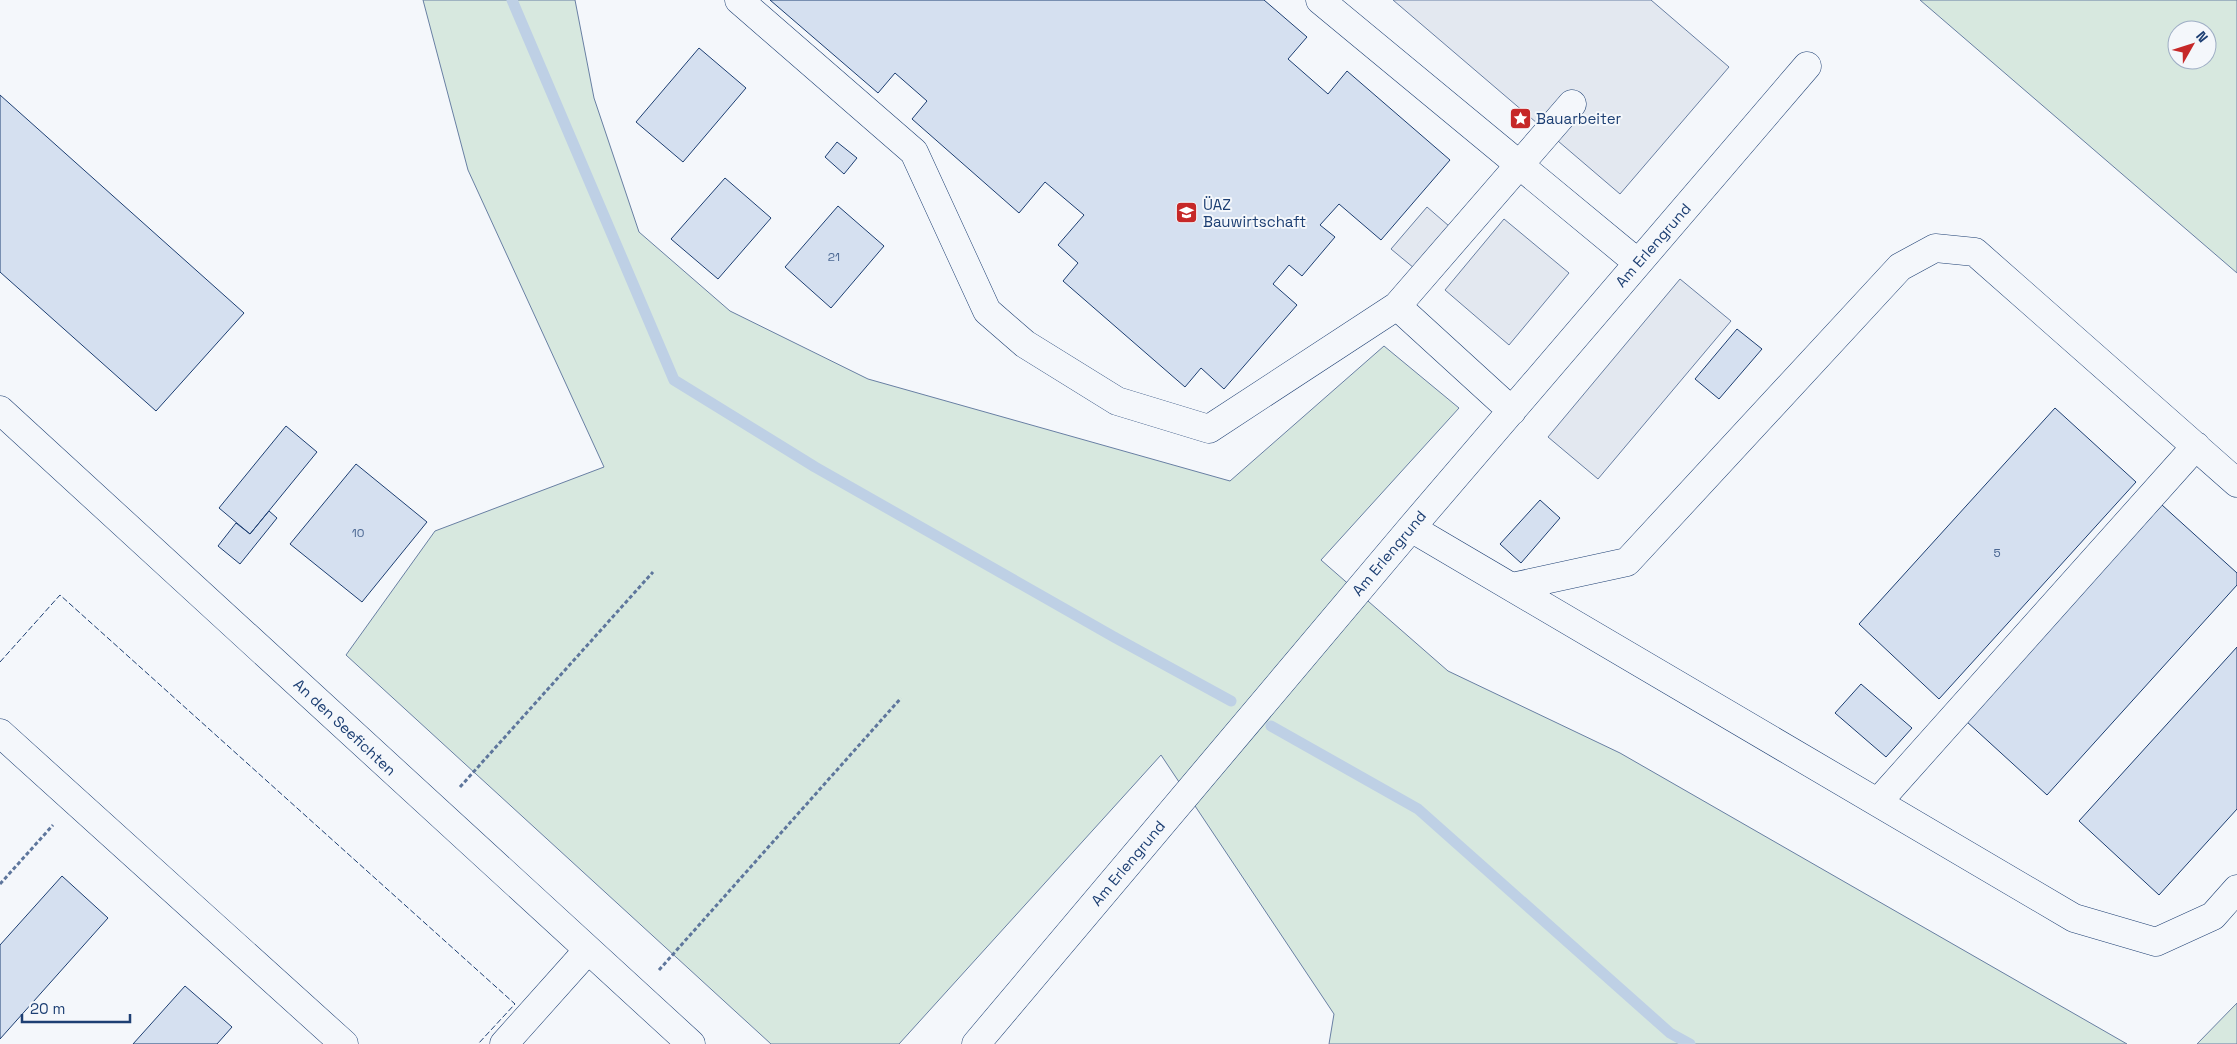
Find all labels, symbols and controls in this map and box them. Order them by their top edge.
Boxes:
north arrow [2167,20,2217,70]
text: N [2192,28,2212,46]
place icon: Bauarbeiter [1508,106,1532,130]
place label: Bauarbeiter [1536,109,1622,128]
place label: ÜAZ Bauwirtschaft [1203,195,1306,231]
street label: Am Erlengrund [1611,199,1695,291]
school or university icon: ÜAZ Bauwirtschaft [1175,201,1199,225]
house number: 21 [828,249,840,265]
street label: Am Erlengrund [1348,507,1430,599]
house number: 10 [352,525,364,541]
house number: 5 [1993,545,2001,561]
street label: An den Seefichten [290,675,400,779]
street label: Am Erlengrund [1087,817,1169,909]
scale bar [22,992,130,1024]
text: 20 m [30,999,65,1018]

